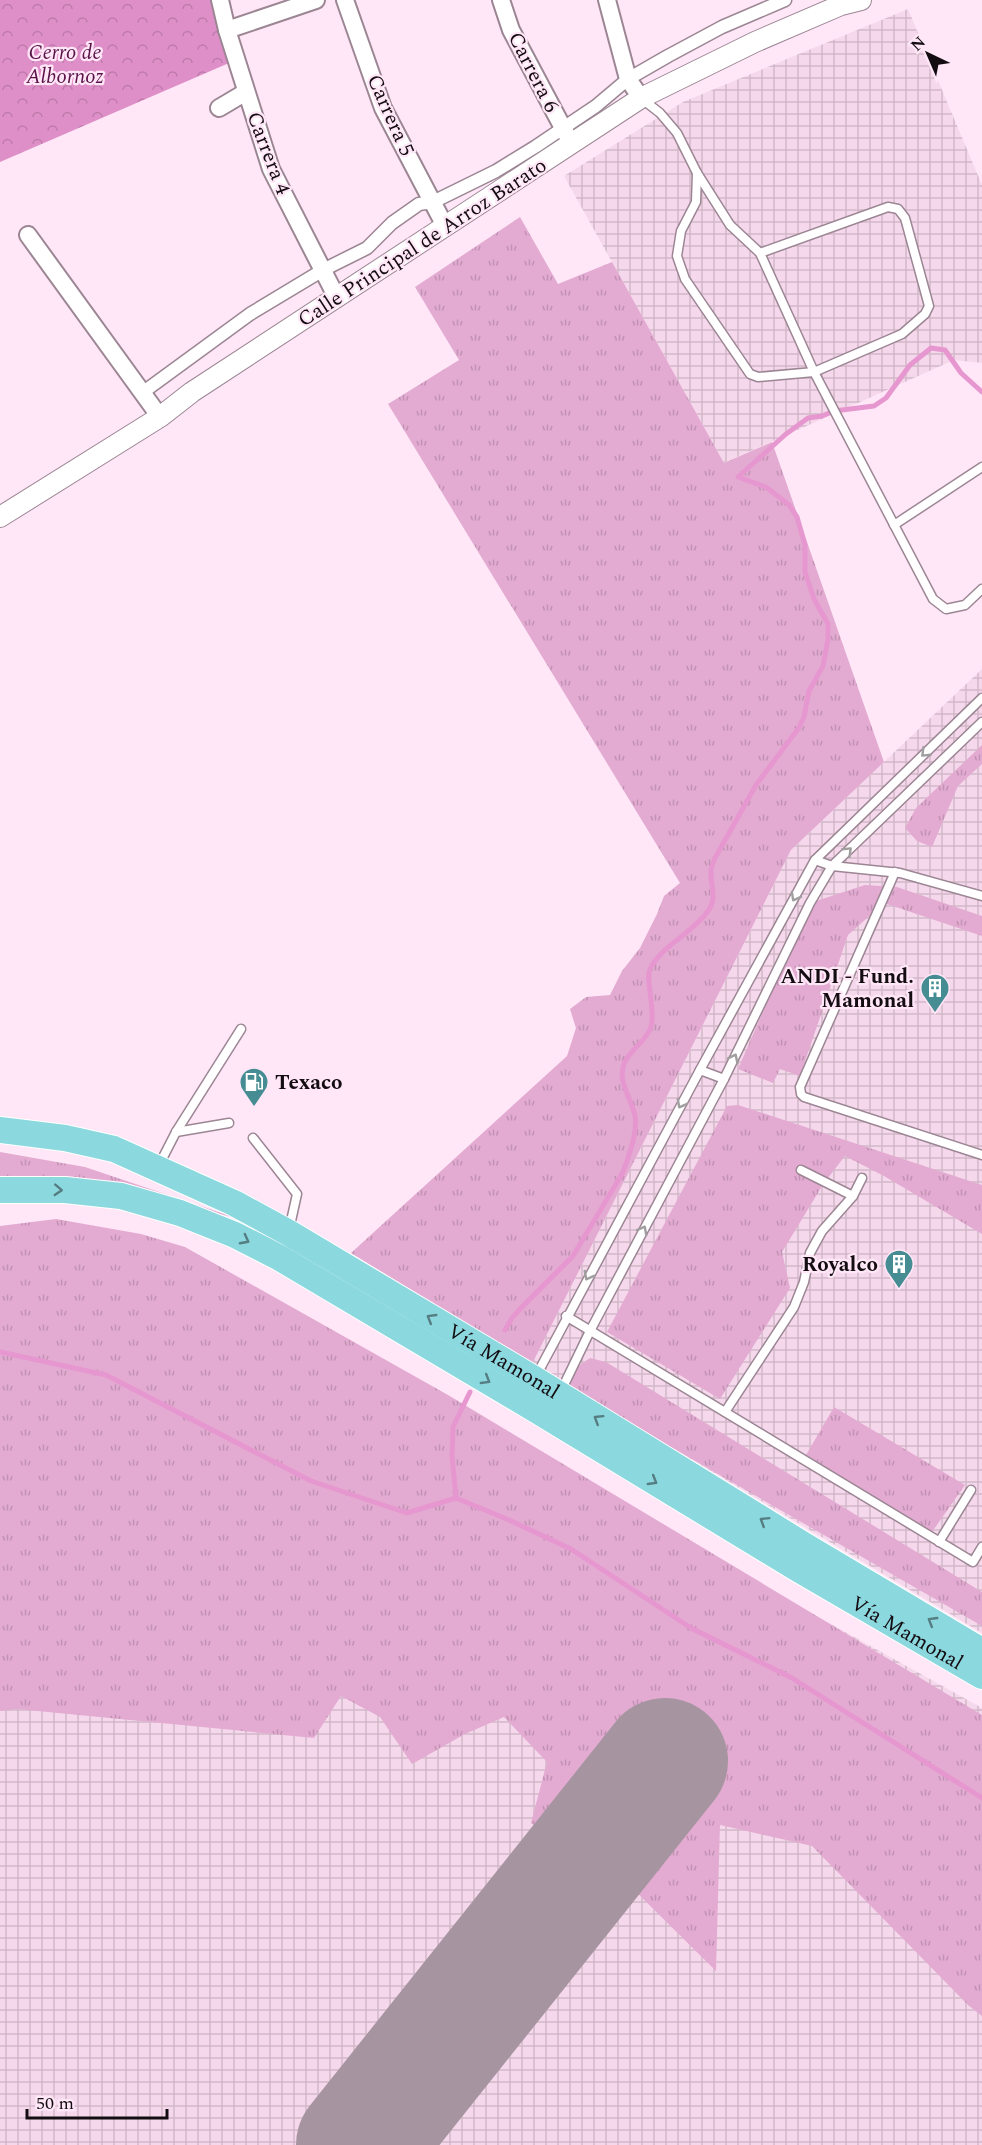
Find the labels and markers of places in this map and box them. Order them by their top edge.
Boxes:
place label: ANDI - Fund. Mamonal [781,961,914,1017]
building icon: ANDI - Fund. Mamonal [919,972,951,1014]
fuel station icon: Texaco [238,1066,270,1108]
place label: Texaco [275,1067,343,1099]
building icon: Royalco [883,1248,915,1290]
place label: Royalco [802,1249,878,1281]

